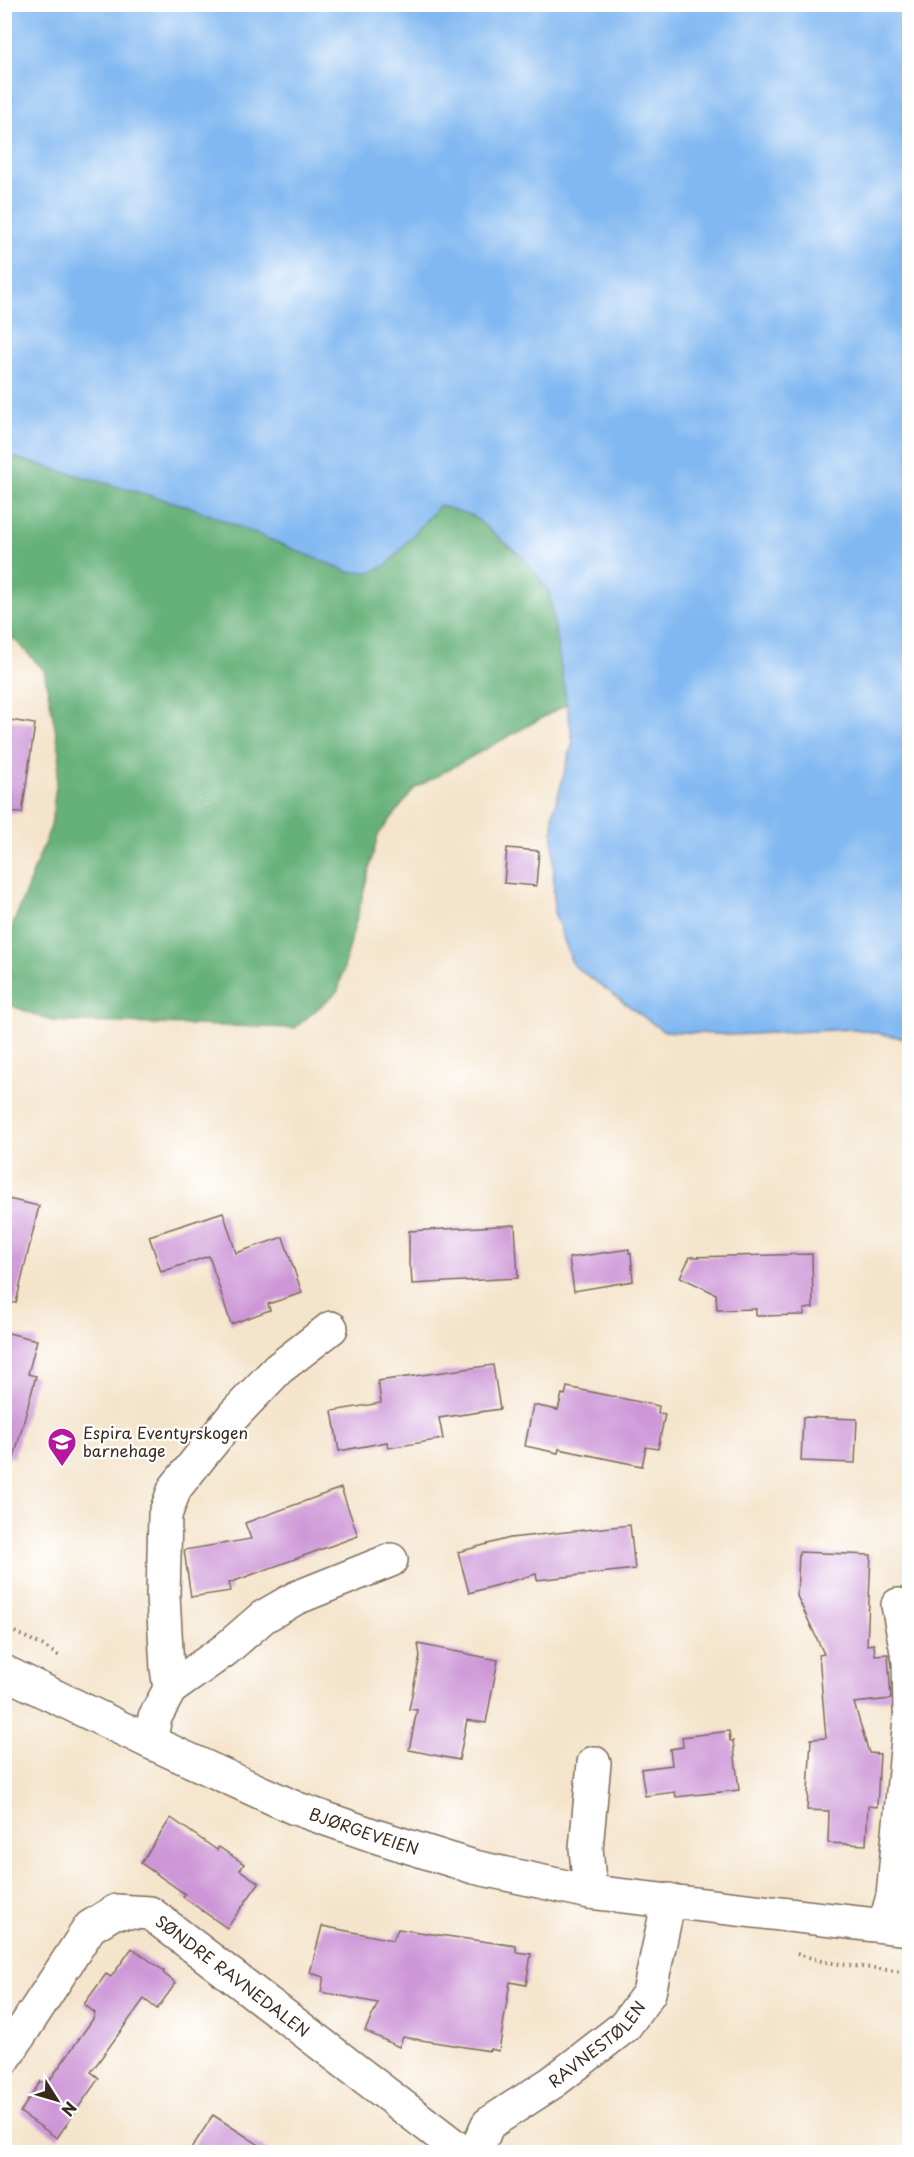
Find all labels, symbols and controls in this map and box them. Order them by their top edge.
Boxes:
place label: Espira Eventyrskogen barnehage [83,1420,248,1462]
school or university icon: Espira Eventyrskogen barnehage [46,1426,78,1468]
street label: BJØRGEVEIEN [306,1801,422,1860]
street label: SØNDRE RAVNEDALEN [151,1909,315,2042]
street label: RAVNESTØLEN [542,1995,651,2093]
north arrow [27,2070,87,2130]
text: N [56,2097,83,2122]

